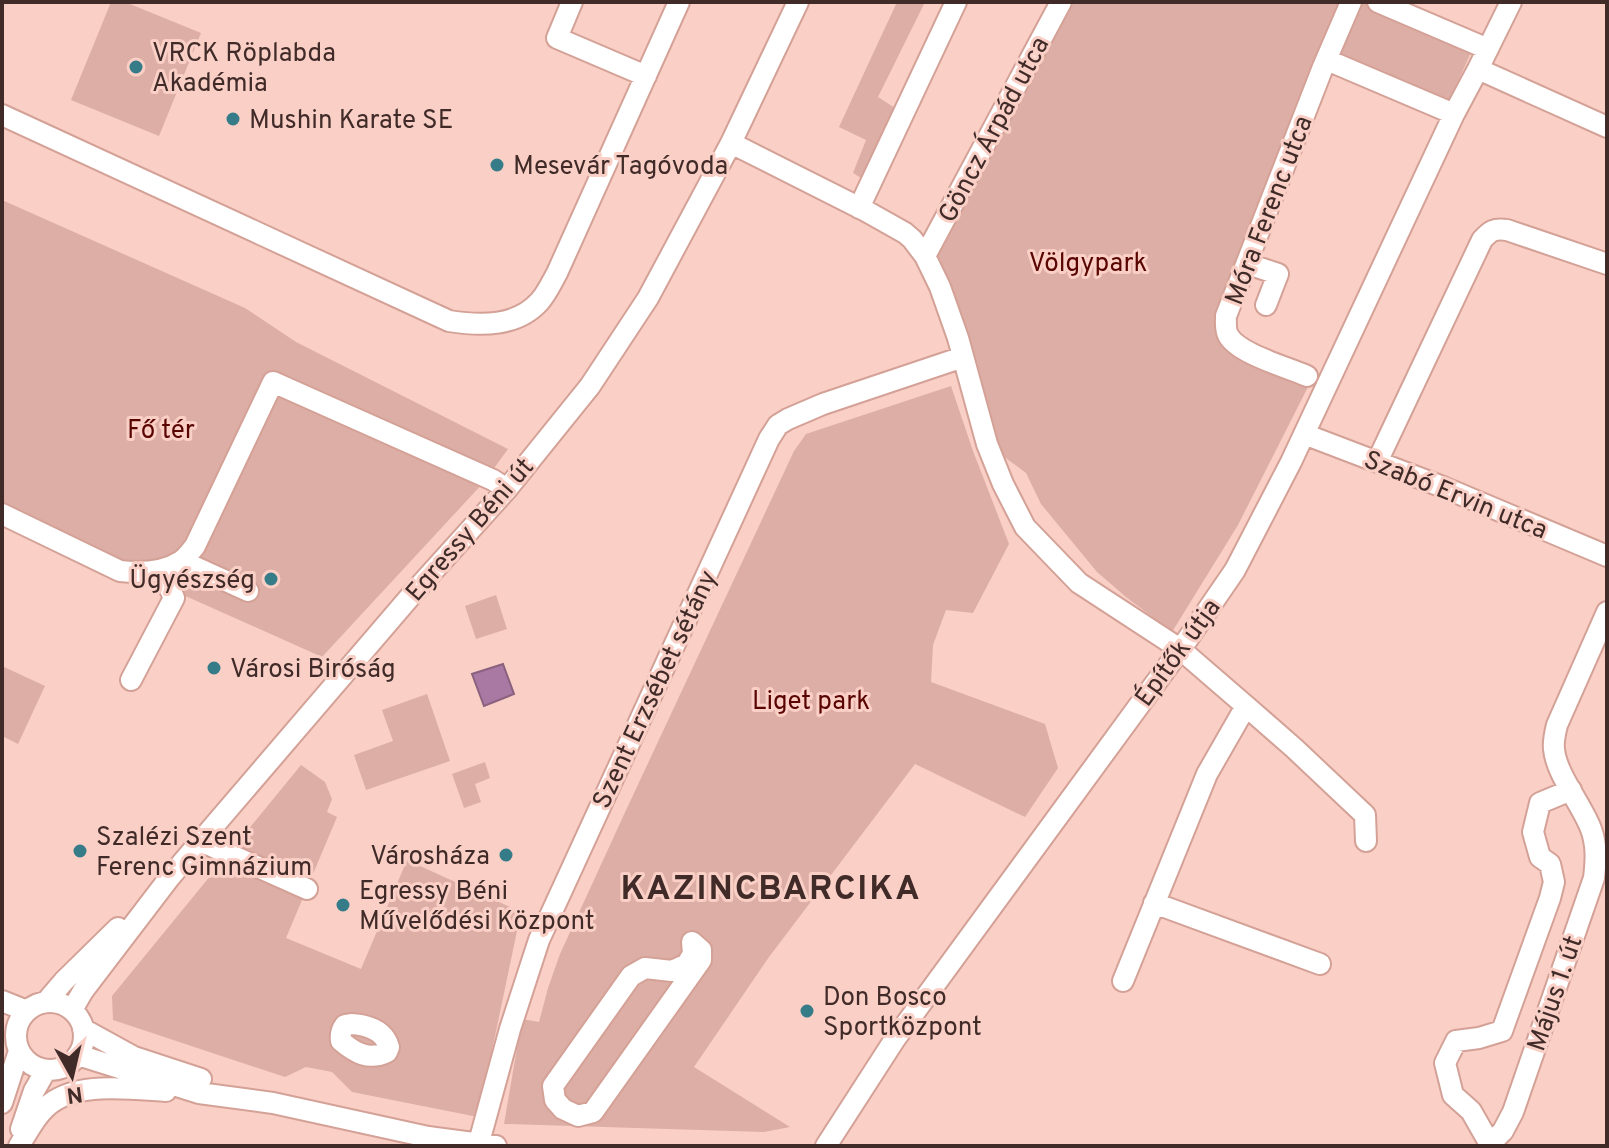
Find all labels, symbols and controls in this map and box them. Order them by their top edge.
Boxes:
street label: Göncz Árpád utca [931,31,1058,229]
place label: VRCK Röplabda Akadémia [152,38,336,101]
marker: VRCK Röplabda Akadémia [127,58,145,76]
place label: Mushin Karate SE [249,105,453,138]
marker: Mushin Karate SE [224,110,242,128]
street label: Móra Ferenc utca [1219,112,1322,310]
place label: Mesevár Tagóvoda [513,151,728,184]
marker: Mesevár Tagóvoda [488,156,506,174]
park label: Völgypark [1029,248,1147,281]
park label: Fő tér [127,415,195,448]
street label: Szabó Ervin utca [1358,444,1552,548]
street label: Egressy Béni út [400,452,542,609]
place label: Ügyészség [129,564,255,598]
street label: Szent Erzsébet sétány [586,566,726,815]
marker: Ügyészség [262,570,280,588]
street label: Építők útja [1127,592,1229,714]
place label: Városi Biróság [230,654,396,687]
marker: Városi Biróság [205,659,223,677]
park label: Liget park [752,686,870,719]
place label: Szalézi Szent Ferenc Gimnázium [96,822,312,885]
place label: Városháza [370,841,490,874]
marker: Szalézi Szent Ferenc Gimnázium [71,842,89,860]
marker: Városháza [497,846,515,864]
district label: KAZINCBARCIKA [620,869,922,912]
place label: Egressy Béni Művelődési Központ [359,876,595,939]
marker: Egressy Béni Művelődési Központ [334,896,352,914]
street label: Május 1. út [1521,932,1592,1056]
place label: Don Bosco Sportközpont [823,982,982,1045]
marker: Don Bosco Sportközpont [798,1002,816,1020]
north arrow [32,1036,112,1116]
text: N [65,1079,84,1108]

